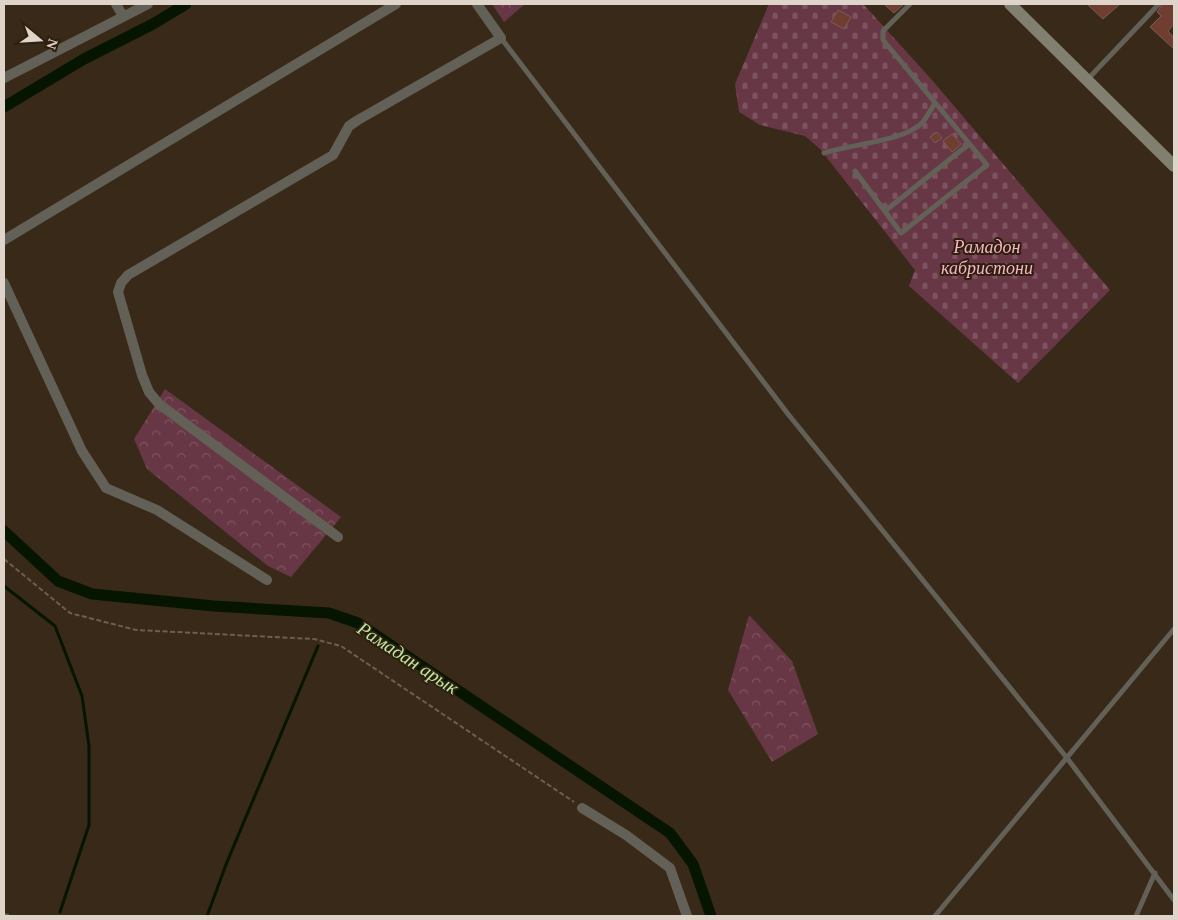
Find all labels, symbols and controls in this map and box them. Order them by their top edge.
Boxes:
north arrow [15,15,65,65]
text: N [43,37,61,51]
park label: Рамадон кабристони [941,237,1033,278]
water label: Рамадан арык [353,617,463,699]

